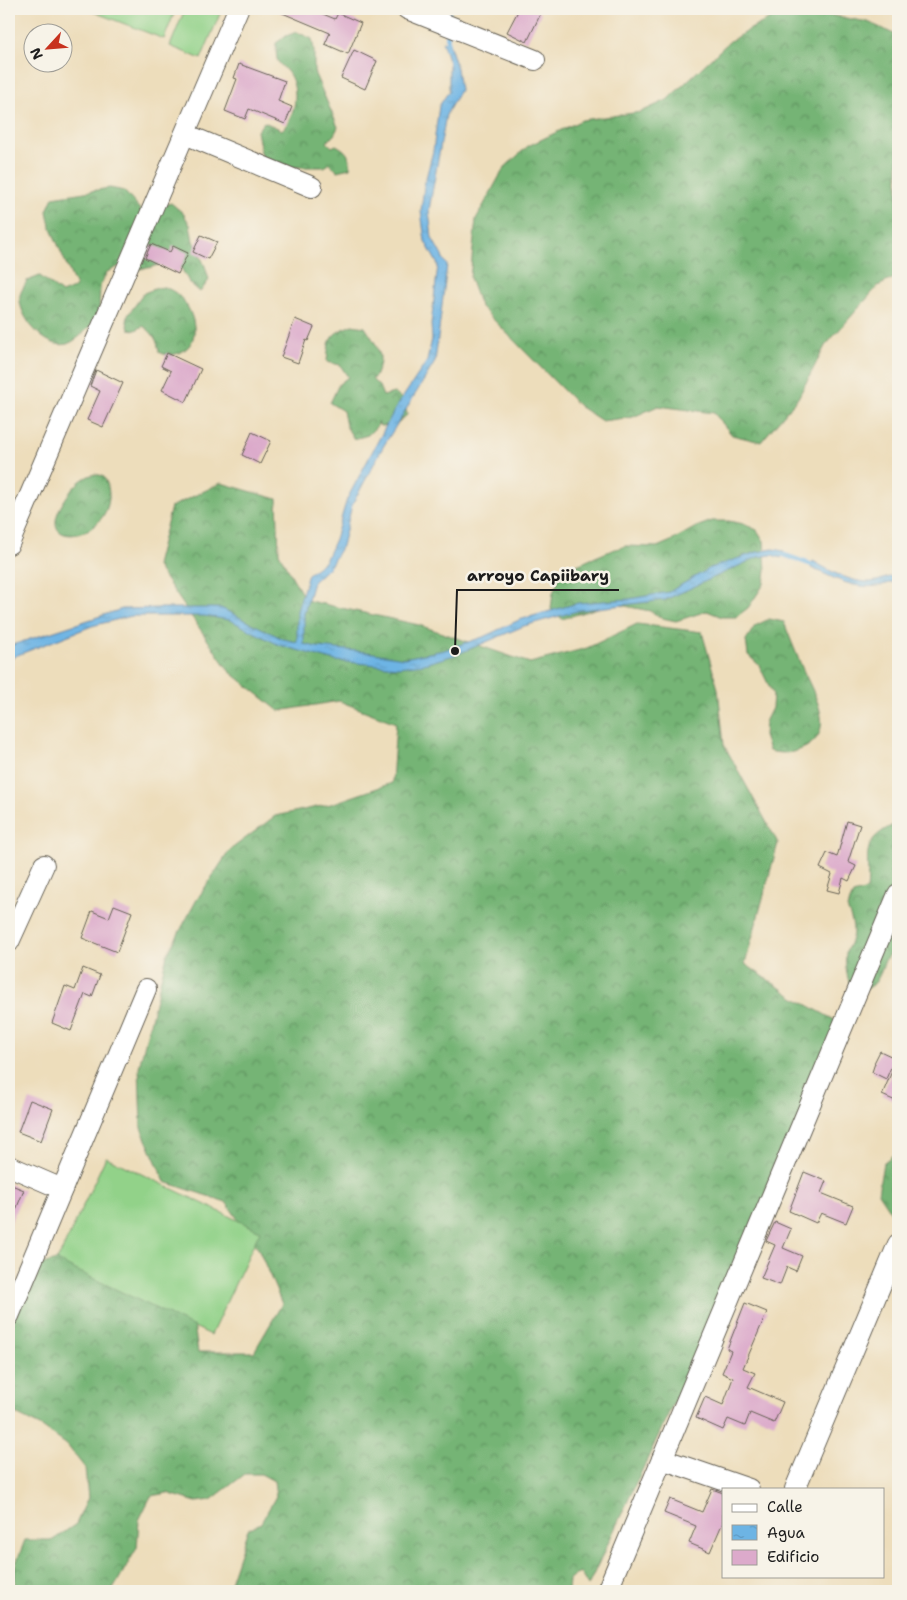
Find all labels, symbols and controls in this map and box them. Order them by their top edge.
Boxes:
north arrow [22,22,72,72]
text: N [26,45,47,63]
callout: arroyo Capiibary [457,559,619,590]
text: arroyo Capiibary [467,565,609,586]
legend [722,1488,884,1578]
text: Calle [767,1497,803,1517]
text: Agua [767,1523,806,1543]
text: Edificio [767,1547,819,1567]

